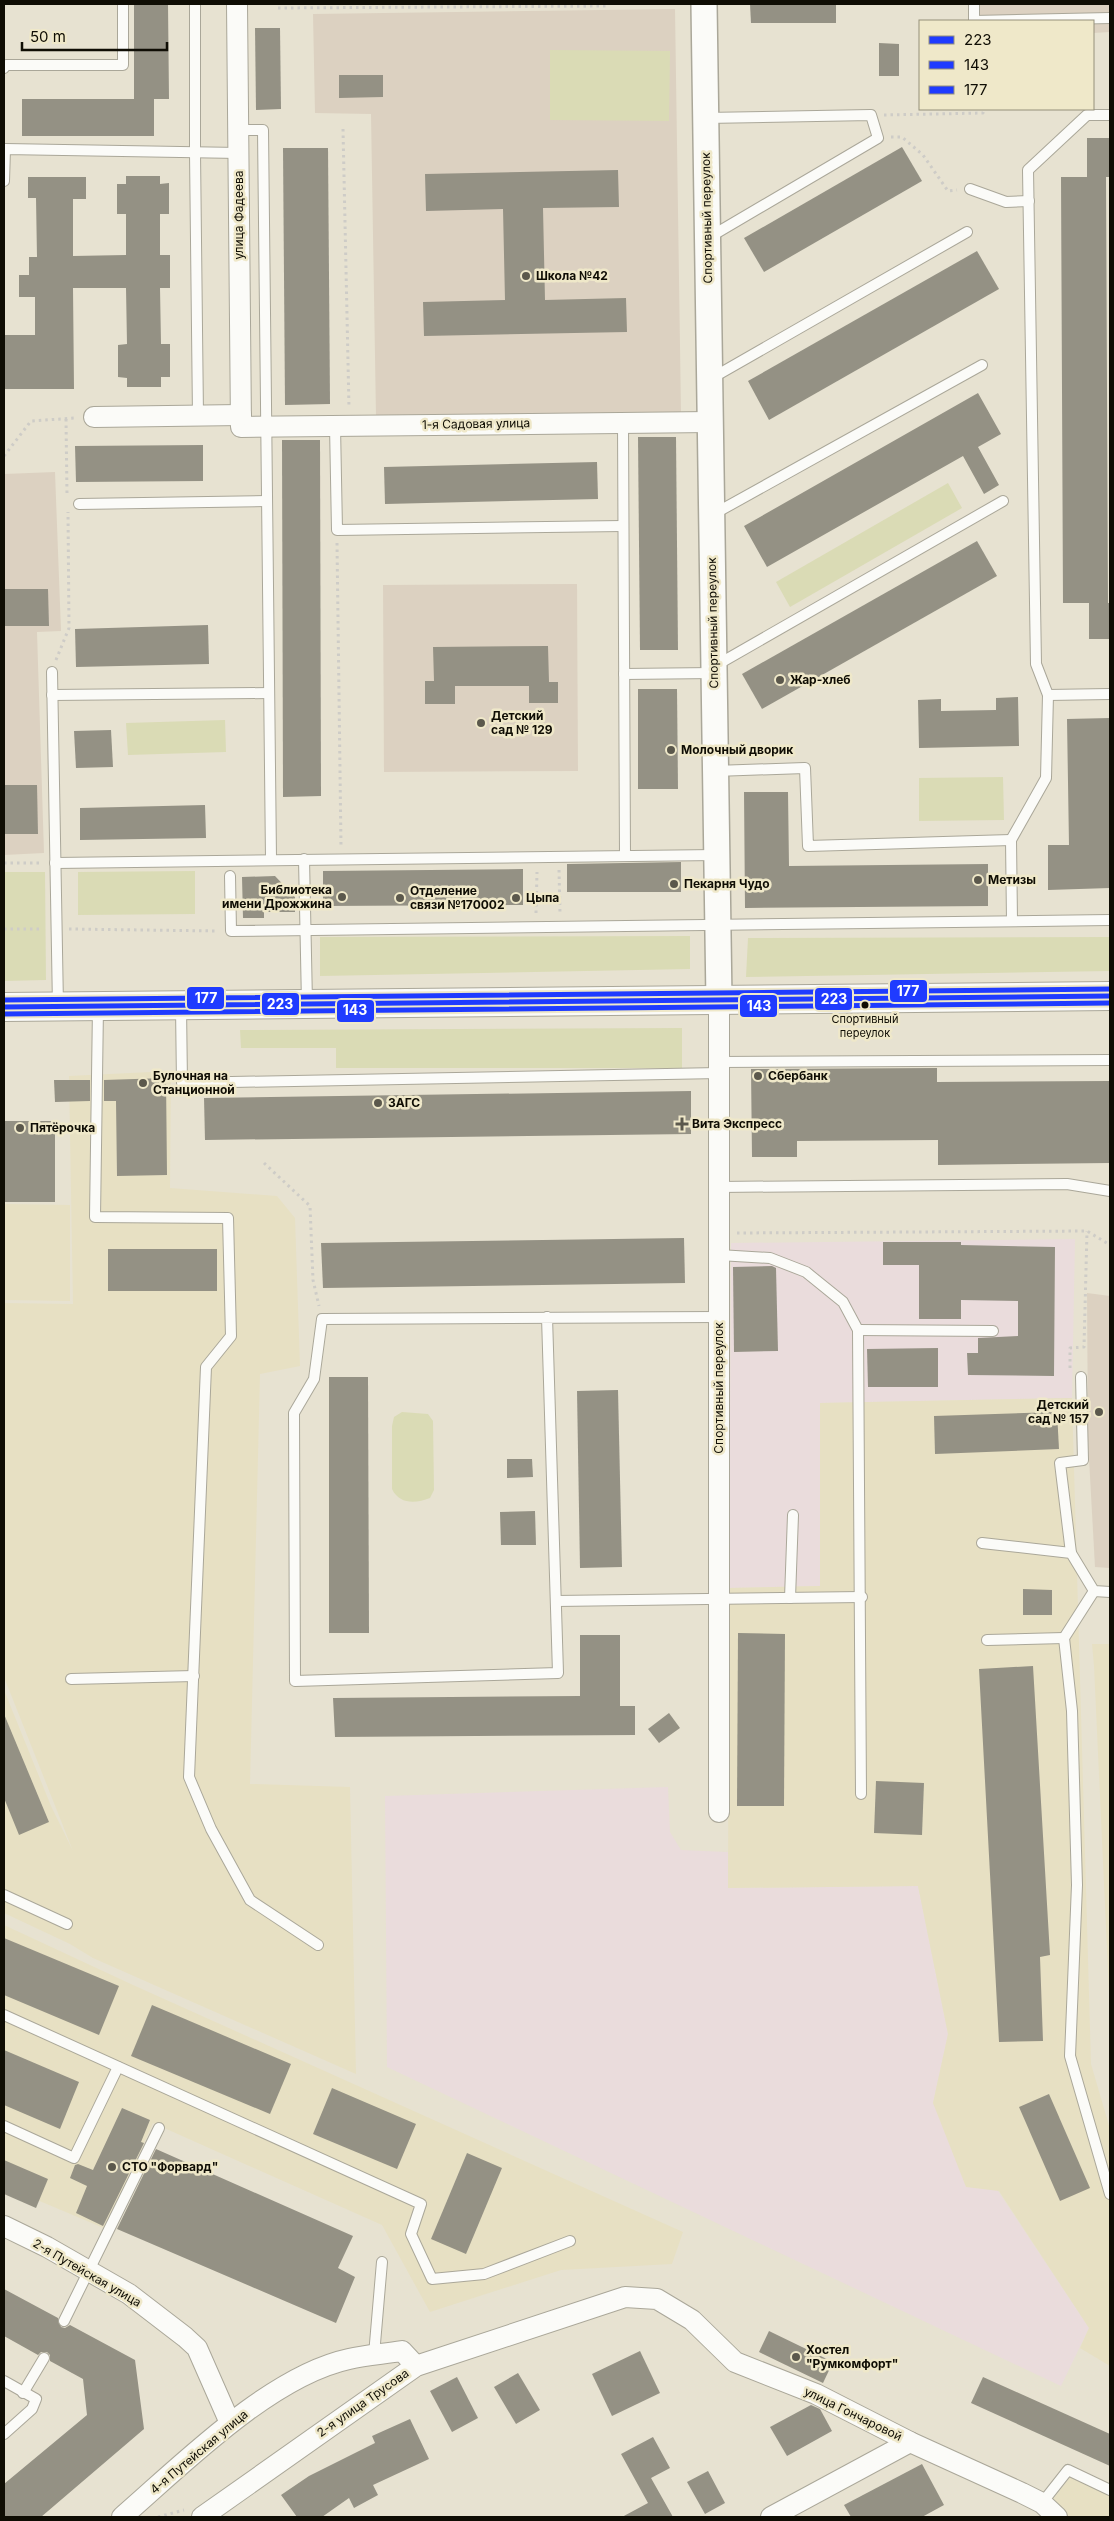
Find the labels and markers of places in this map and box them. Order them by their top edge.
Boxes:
place label: Школа №42 [536,268,608,283]
marker: Школа №42 [520,270,532,282]
place label: Жар-хлеб [790,672,851,687]
marker: Жар-хлеб [774,674,786,686]
place label: Детский сад № 129 [491,708,553,737]
marker: Детский сад № 129 [475,717,487,729]
place label: Молочный дворик [681,742,793,757]
marker: Молочный дворик [665,744,677,756]
place label: Метизы [988,872,1036,887]
marker: Метизы [972,874,984,886]
place label: Пекарня Чудо [684,876,770,891]
marker: Пекарня Чудо [668,878,680,890]
place label: Библиотека имени Дрожжина [222,882,332,911]
place label: Отделение связи №170002 [410,883,504,912]
place label: Цыпа [526,890,559,905]
marker: Библиотека имени Дрожжина [336,891,348,903]
marker: Отделение связи №170002 [394,892,406,904]
marker: Цыпа [510,892,522,904]
marker: Спортивный переулок [860,1000,870,1010]
place label: Спортивный переулок [832,1012,898,1040]
place label: Булочная на Станционной [153,1068,235,1097]
place label: Сбербанк [768,1068,828,1083]
marker: Сбербанк [752,1070,764,1082]
marker: Булочная на Станционной [137,1077,149,1089]
place label: ЗАГС [388,1095,420,1110]
marker: ЗАГС [372,1097,384,1109]
place label: Вита Экспресс [692,1116,782,1131]
marker: Вита Экспресс [676,1118,688,1130]
place label: Пятёрочка [30,1120,95,1135]
marker: Пятёрочка [14,1122,26,1134]
place label: Детский сад № 157 [1028,1397,1089,1426]
marker: Детский сад № 157 [1093,1406,1105,1418]
place label: СТО "Форвард" [122,2159,218,2174]
marker: СТО "Форвард" [106,2161,118,2173]
place label: Хостел "Румкомфорт" [806,2342,898,2371]
marker: Хостел "Румкомфорт" [790,2351,802,2363]

